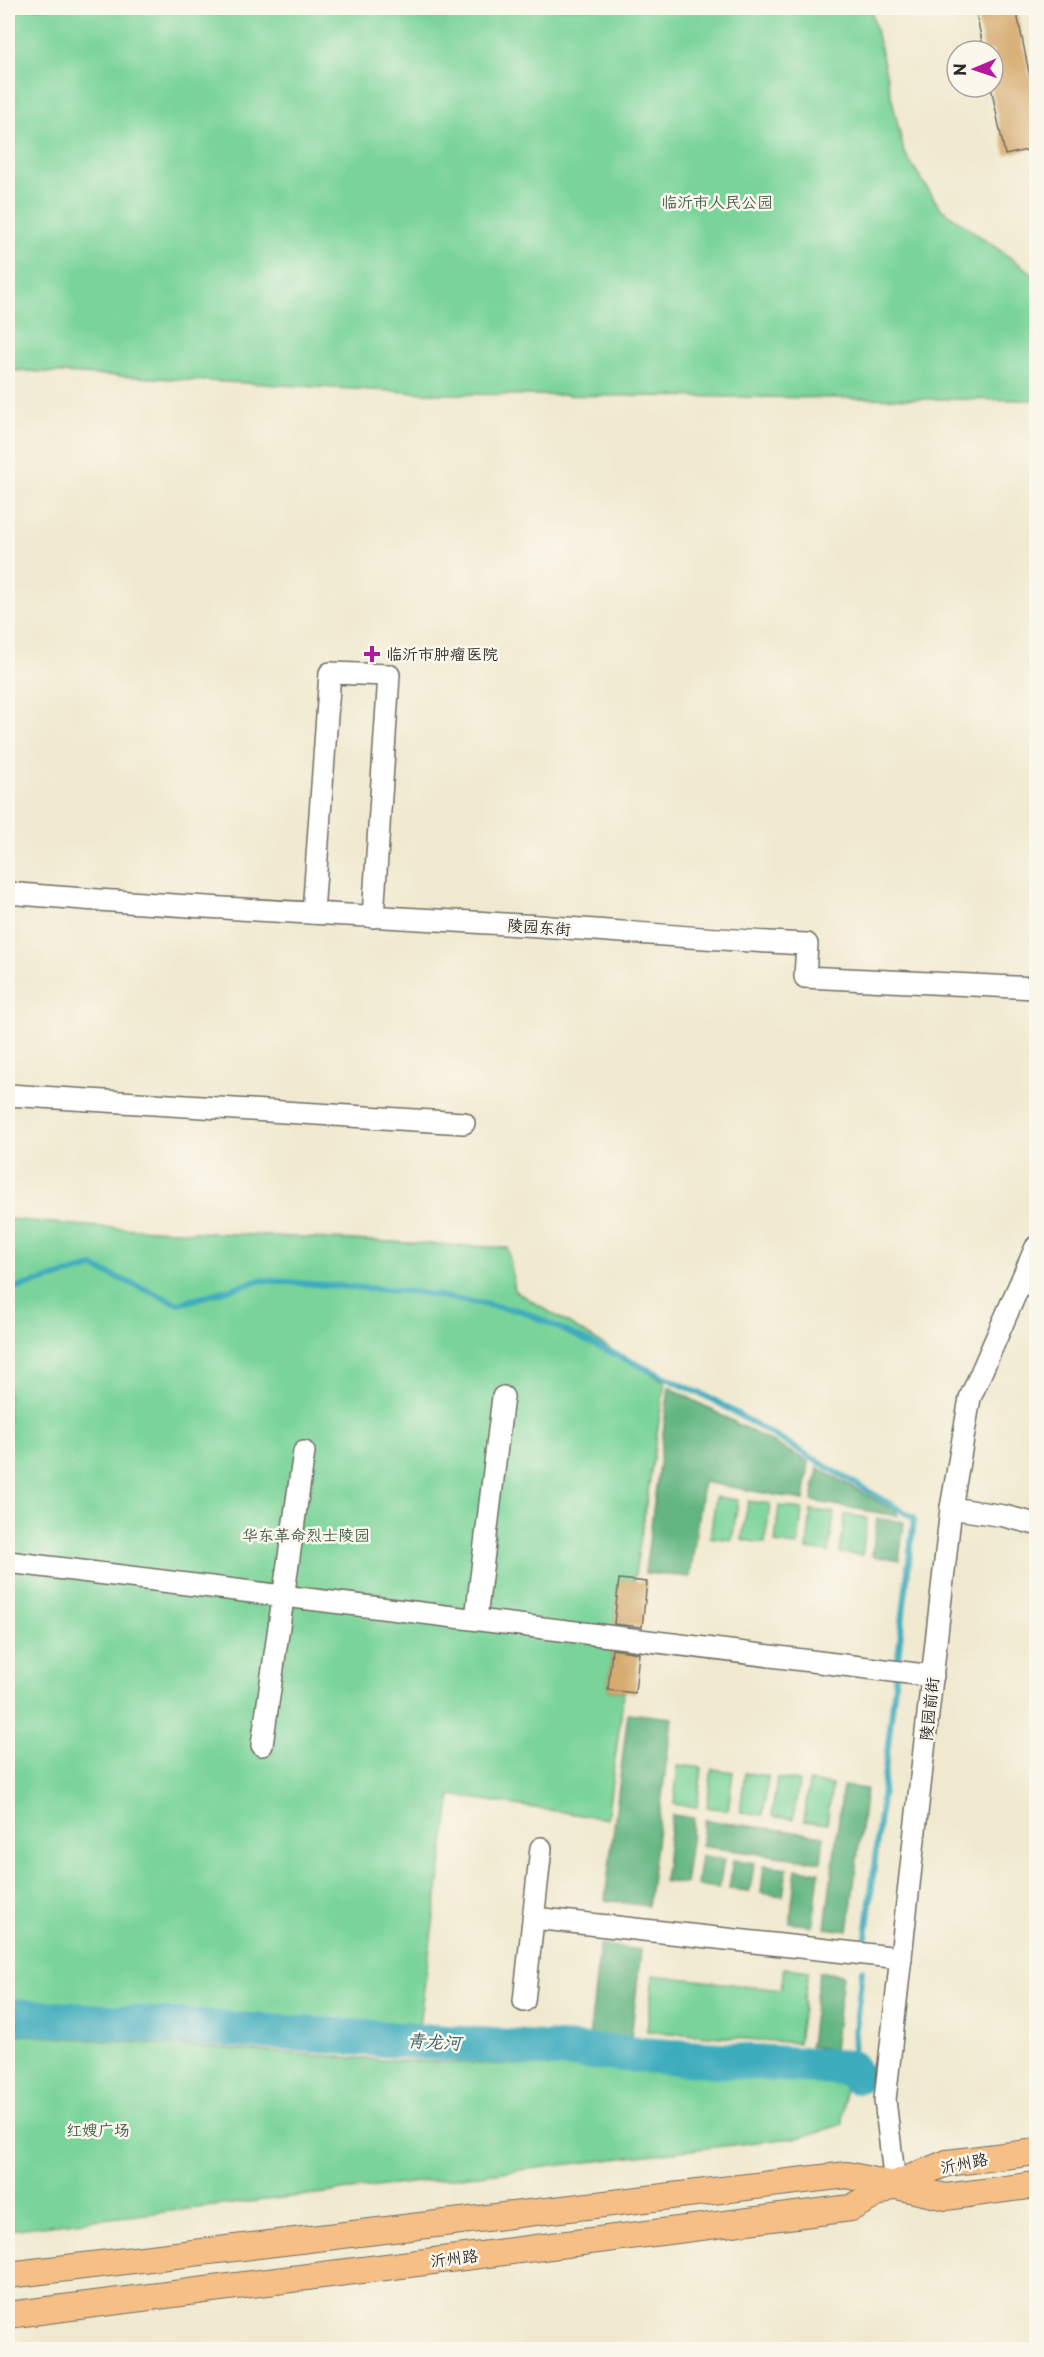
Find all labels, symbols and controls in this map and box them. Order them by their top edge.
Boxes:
north arrow [945,39,1005,99]
text: N [947,63,971,76]
park label: 临沂市人民公园 [661,189,773,213]
place label: 临沂市肿瘤医院 [386,641,498,665]
marker: 临沂市肿瘤医院 [363,645,381,663]
street label: 陵园东街 [506,912,572,940]
park label: 华东革命烈士陵园 [242,1522,370,1546]
street label: 陵园前街 [913,1676,943,1742]
water label: 青龙河 [406,2026,465,2056]
park label: 红嫂广场 [66,2117,130,2141]
street label: 沂州路 [938,2146,990,2178]
street label: 沂州路 [429,2242,479,2272]

